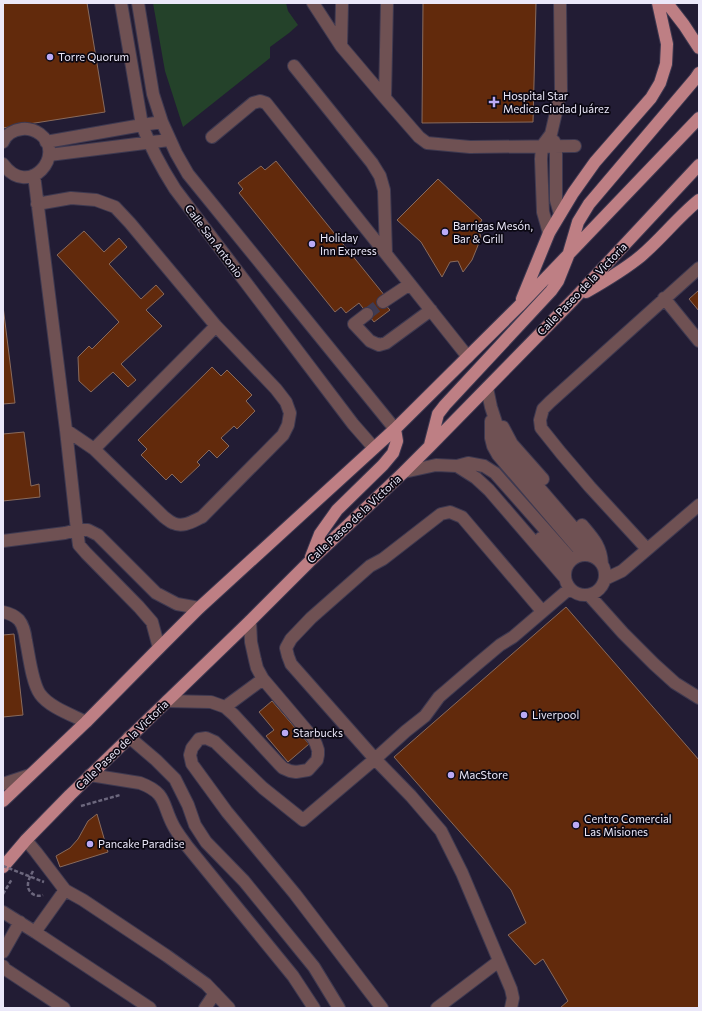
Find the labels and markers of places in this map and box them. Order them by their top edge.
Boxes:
place label: Torre Quorum [58,50,129,63]
marker: Torre Quorum [45,52,55,62]
place label: Hospital Star Medica Ciudad Juárez [503,89,610,116]
marker: Hospital Star Medica Ciudad Juárez [488,96,500,108]
place label: Barrigas Mesón, Bar & Grill [453,219,533,245]
marker: Barrigas Mesón, Bar & Grill [440,227,450,237]
place label: Holiday Inn Express [320,231,377,257]
marker: Holiday Inn Express [307,239,317,249]
place label: Liverpool [532,708,579,721]
marker: Liverpool [519,710,529,720]
place label: Starbucks [293,726,343,739]
marker: Starbucks [280,728,290,738]
place label: MacStore [459,768,508,781]
marker: MacStore [446,770,456,780]
place label: Centro Comercial Las Misiones [584,812,672,838]
marker: Centro Comercial Las Misiones [571,820,581,830]
place label: Pancake Paradise [98,837,185,850]
marker: Pancake Paradise [85,839,95,849]

